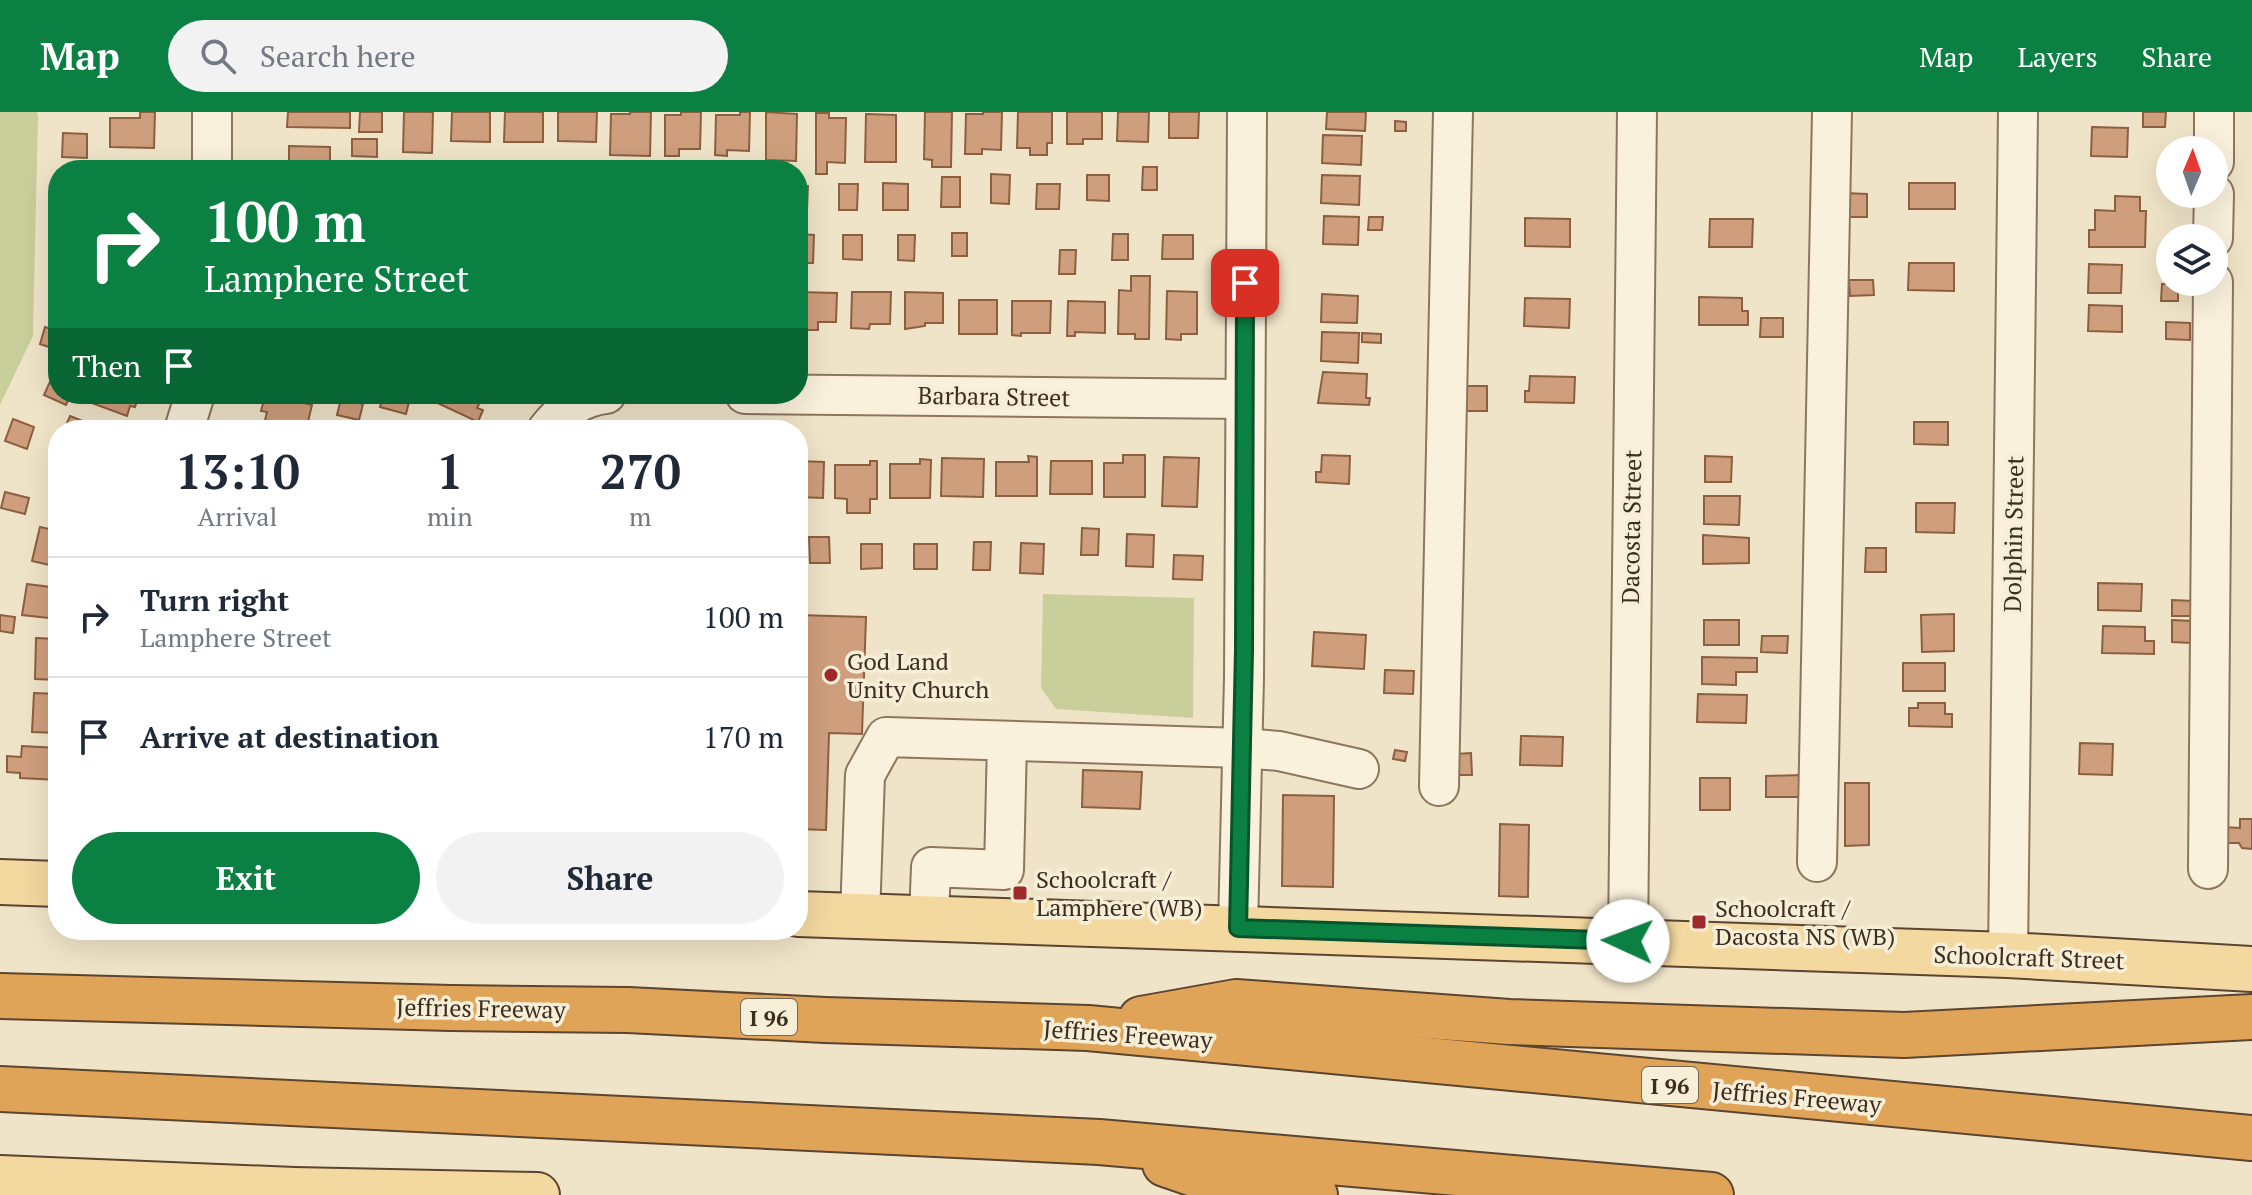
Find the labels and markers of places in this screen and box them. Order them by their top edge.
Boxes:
pin [1211,249,1279,317]
place label: God Land Unity Church [847,645,989,705]
marker: God Land Unity Church [822,666,840,684]
place label: Schoolcraft / Lamphere (WB) [1036,863,1203,923]
marker: Schoolcraft / Lamphere (WB) [1011,884,1029,902]
place label: Schoolcraft / Dacosta NS (WB) [1715,892,1895,952]
marker: Schoolcraft / Dacosta NS (WB) [1690,913,1708,931]

